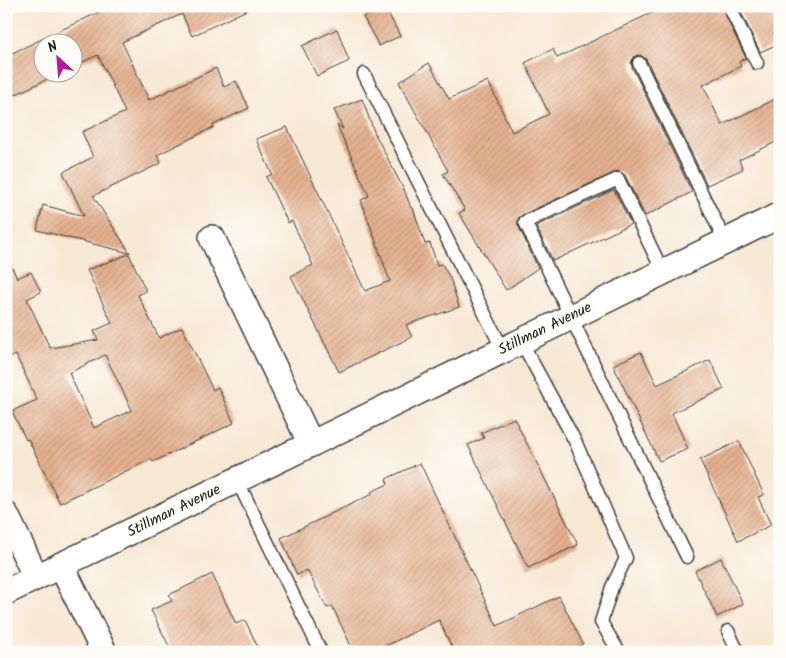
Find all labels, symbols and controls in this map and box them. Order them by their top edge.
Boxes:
north arrow [32,32,82,82]
text: N [44,35,62,59]
street label: Stillman Avenue [494,296,596,362]
street label: Stillman Avenue [123,478,225,544]

